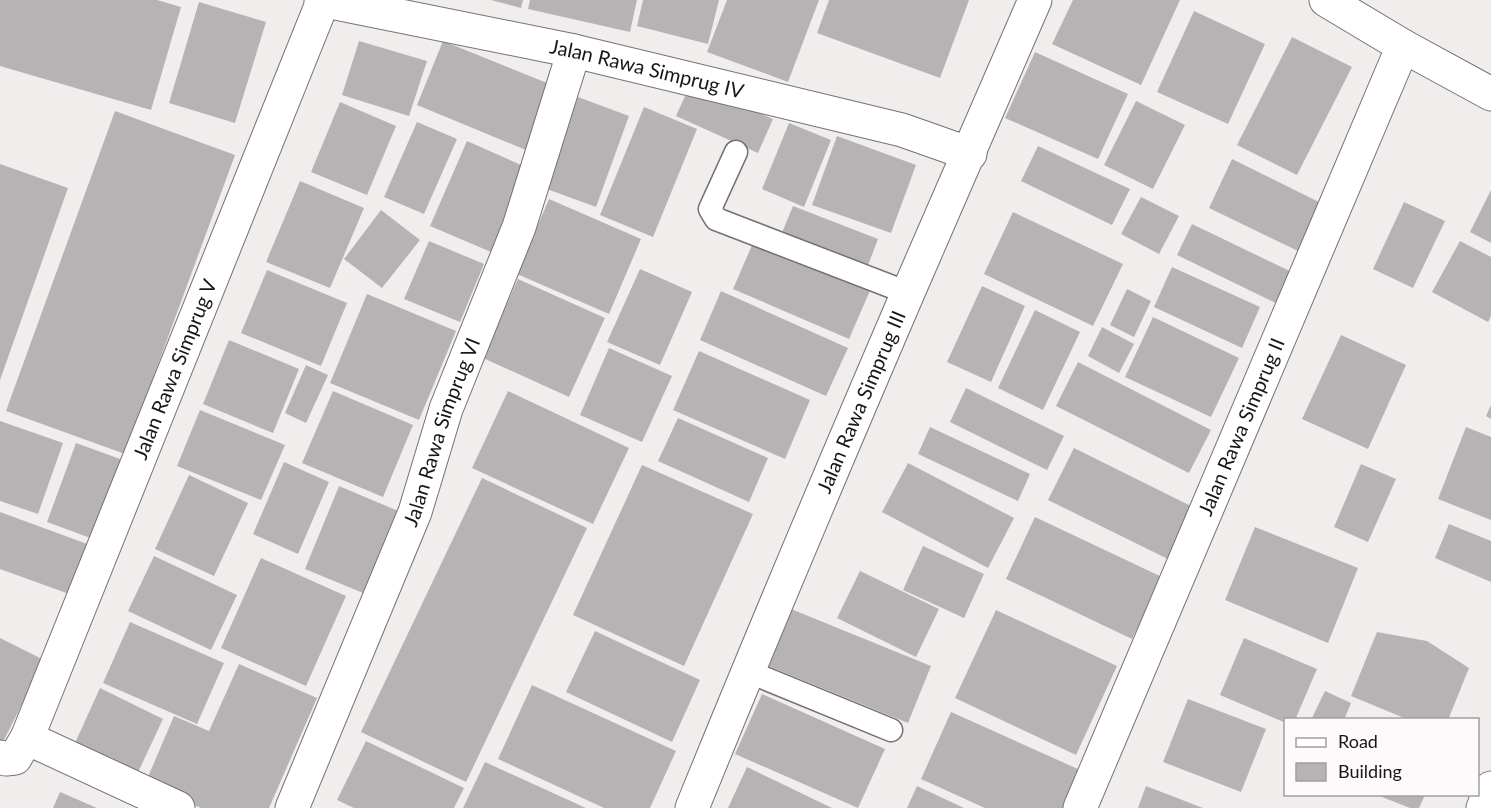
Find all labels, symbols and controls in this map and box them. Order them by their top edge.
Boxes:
street label: Jalan Rawa Simprug IV [548,33,747,103]
street label: Jalan Rawa Simprug V [127,275,221,463]
street label: Jalan Rawa Simprug III [811,307,910,496]
street label: Jalan Rawa Simprug VI [397,334,484,529]
street label: Jalan Rawa Simprug II [1192,334,1289,519]
legend [1284,718,1479,796]
text: Road [1338,730,1378,752]
text: Building [1338,760,1402,782]

